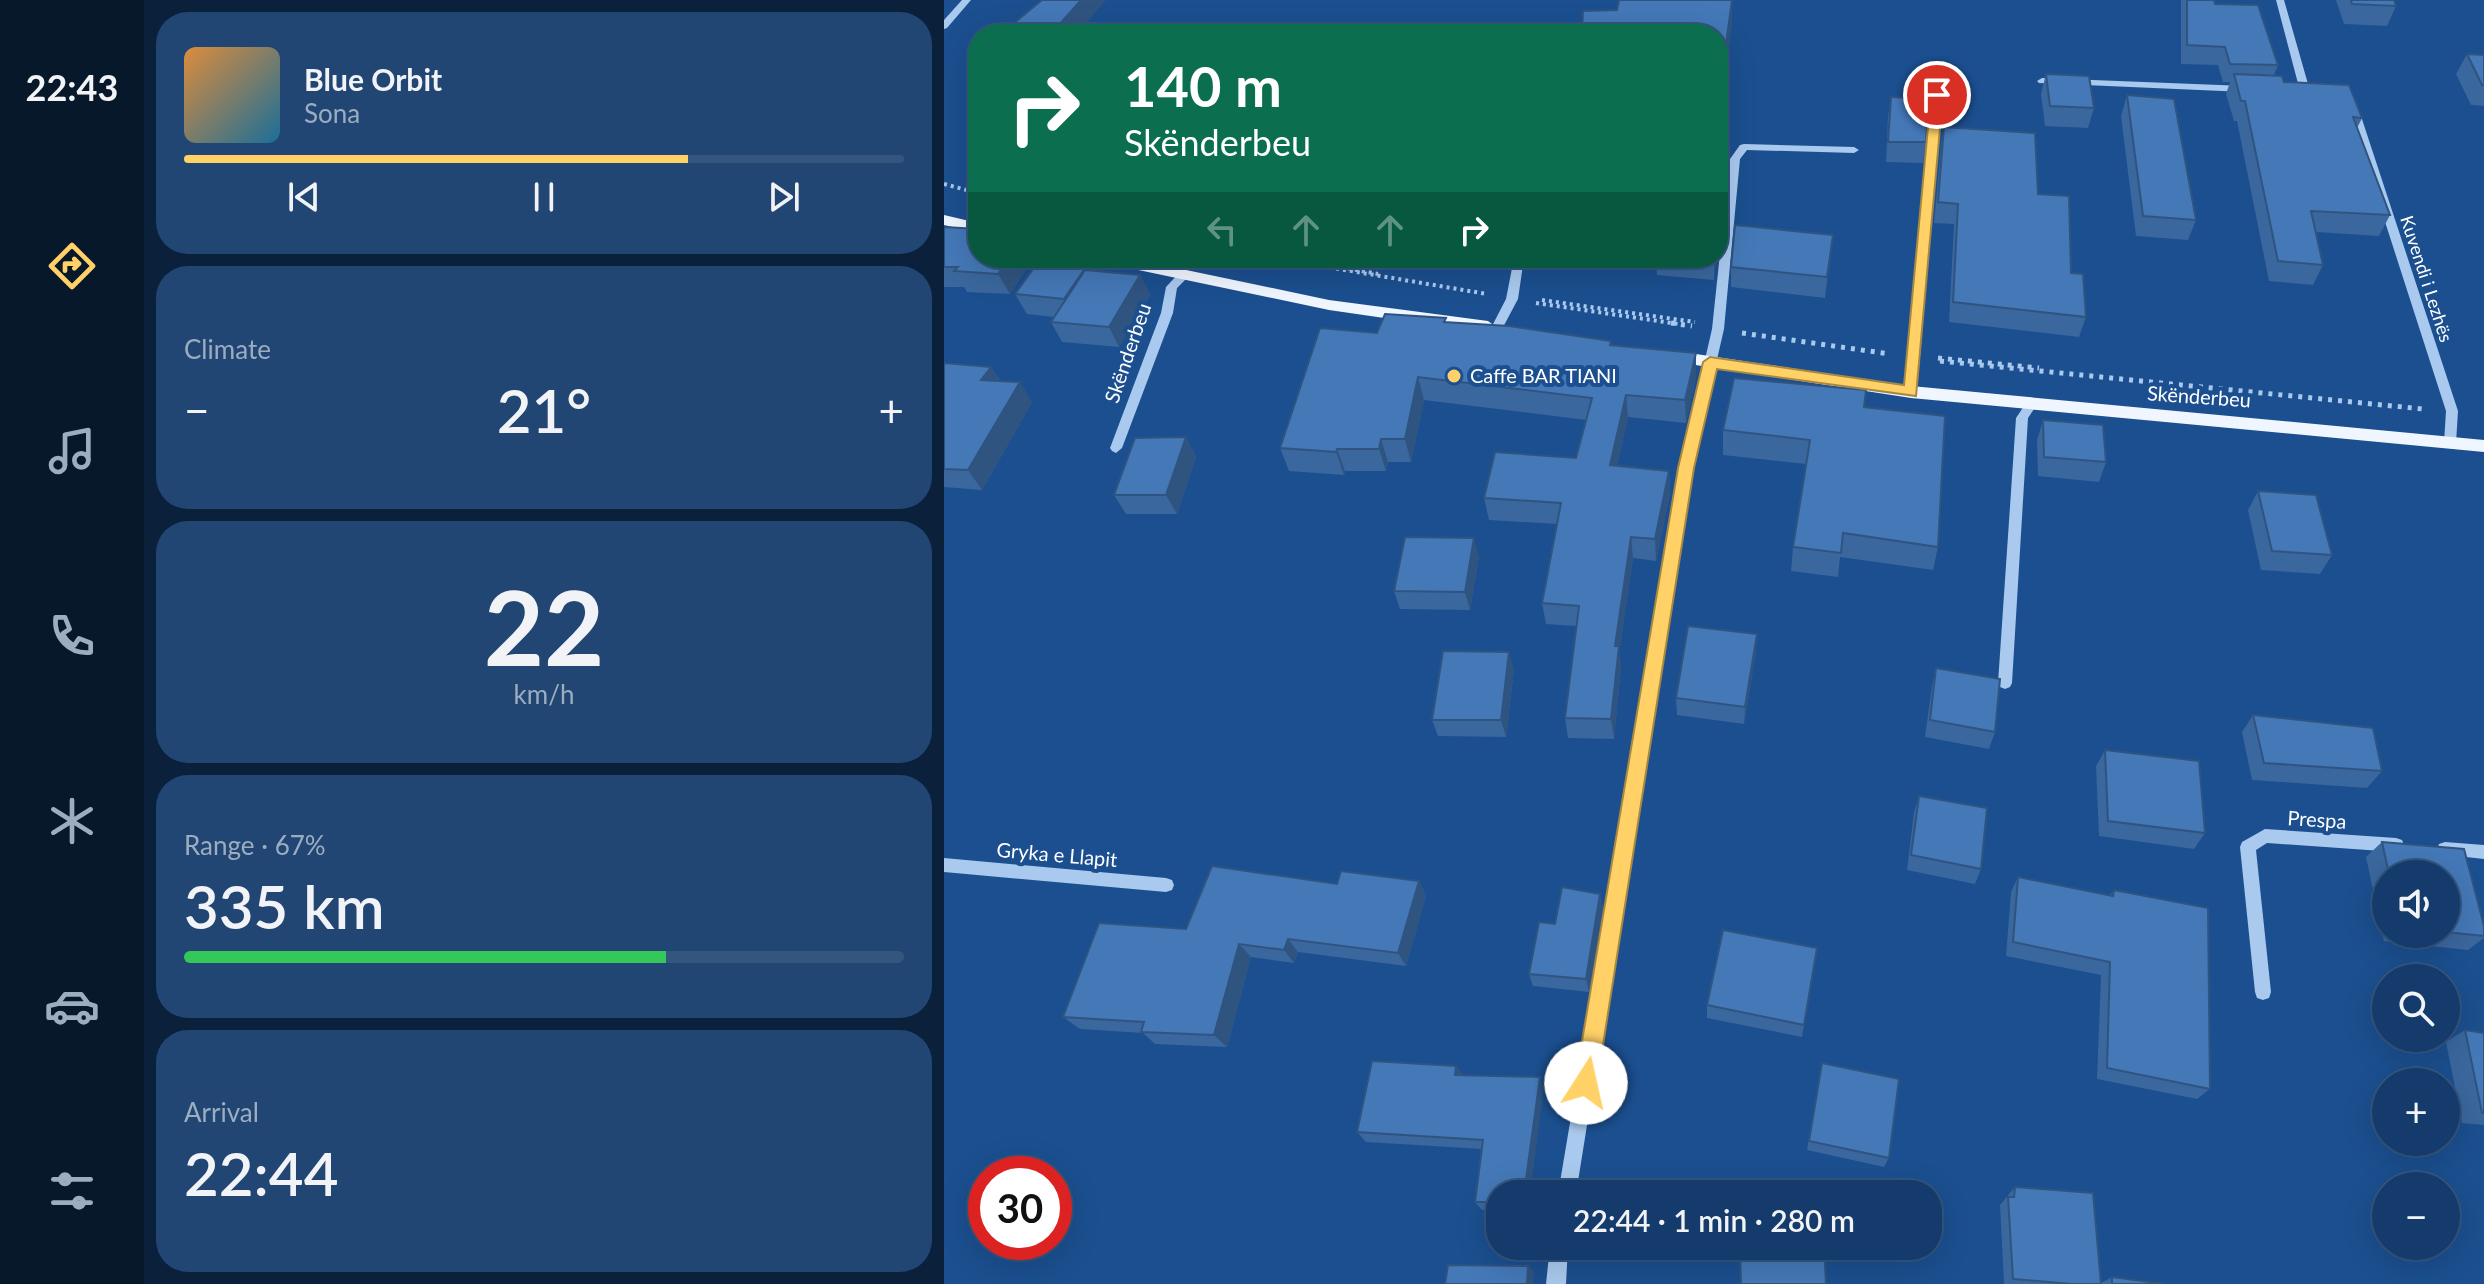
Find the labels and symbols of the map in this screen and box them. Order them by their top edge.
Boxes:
pin [1903,61,1971,129]
street label: Kuvendi i Lezhës [2396,213,2458,345]
street label: Skënderbeu [1099,300,1155,406]
place label: Caffe BAR TIANI [1470,363,1617,387]
marker: Caffe BAR TIANI [1445,367,1463,385]
street label: Skënderbeu [2146,380,2252,412]
street label: Prespa [2287,805,2347,833]
street label: Gryka e Llapit [996,837,1118,871]
position arrow [1544,1041,1628,1125]
speed limit sign: 30 [968,1156,1072,1260]

